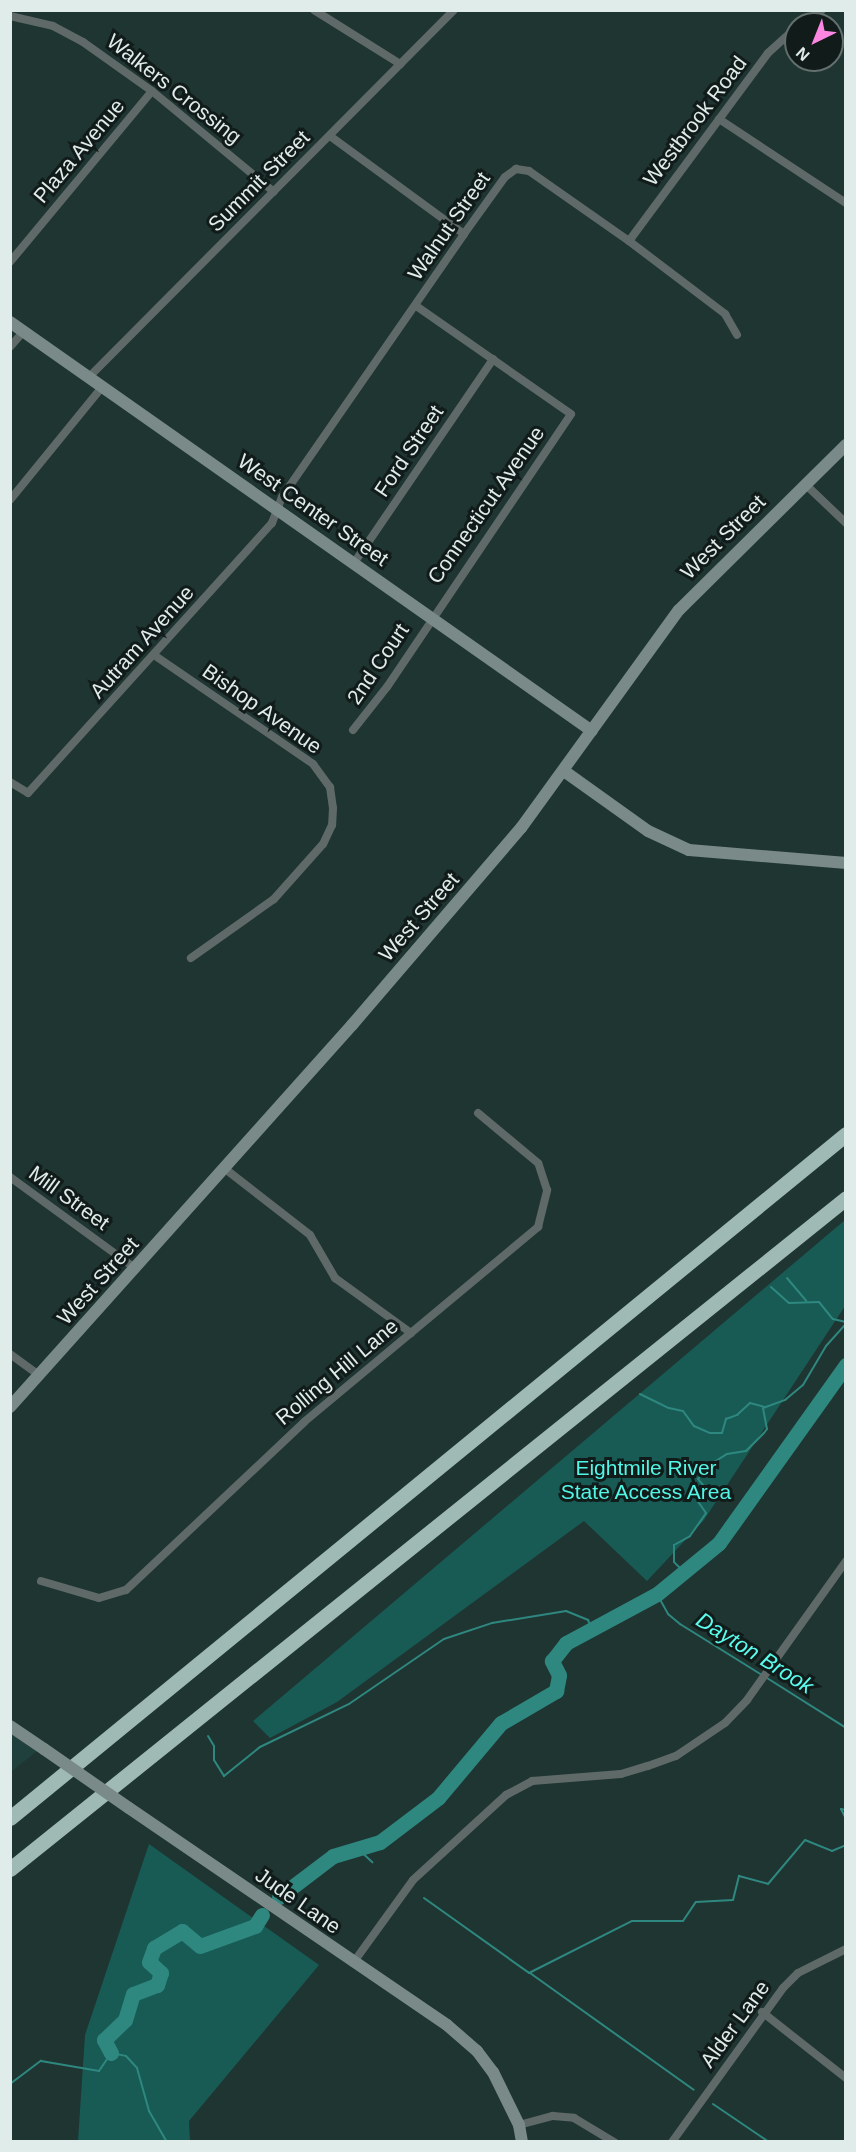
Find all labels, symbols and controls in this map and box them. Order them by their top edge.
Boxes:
north arrow [784,12,844,72]
street label: Walkers Crossing [102,29,246,149]
text: N [793,44,813,64]
street label: Westbrook Road [638,51,752,191]
street label: Plaza Avenue [28,93,130,209]
street label: Summit Street [203,125,315,237]
street label: Walnut Street [402,167,496,285]
street label: Ford Street [369,400,449,502]
street label: Connecticut Avenue [422,421,550,589]
street label: West Center Street [233,449,393,571]
street label: West Street [675,489,771,585]
street label: Autram Avenue [84,580,200,704]
street label: 2nd Court [342,619,414,709]
street label: Bishop Avenue [197,658,327,760]
street label: West Street [374,867,464,967]
street label: Mill Street [24,1160,114,1236]
street label: West Street [52,1232,144,1330]
street label: Rolling Hill Lane [271,1314,403,1430]
park label: Eightmile River State Access Area [560,1455,732,1505]
water label: Dayton Brook [691,1606,819,1700]
street label: Jude Lane [251,1863,345,1939]
street label: Alder Lane [695,1976,775,2072]

